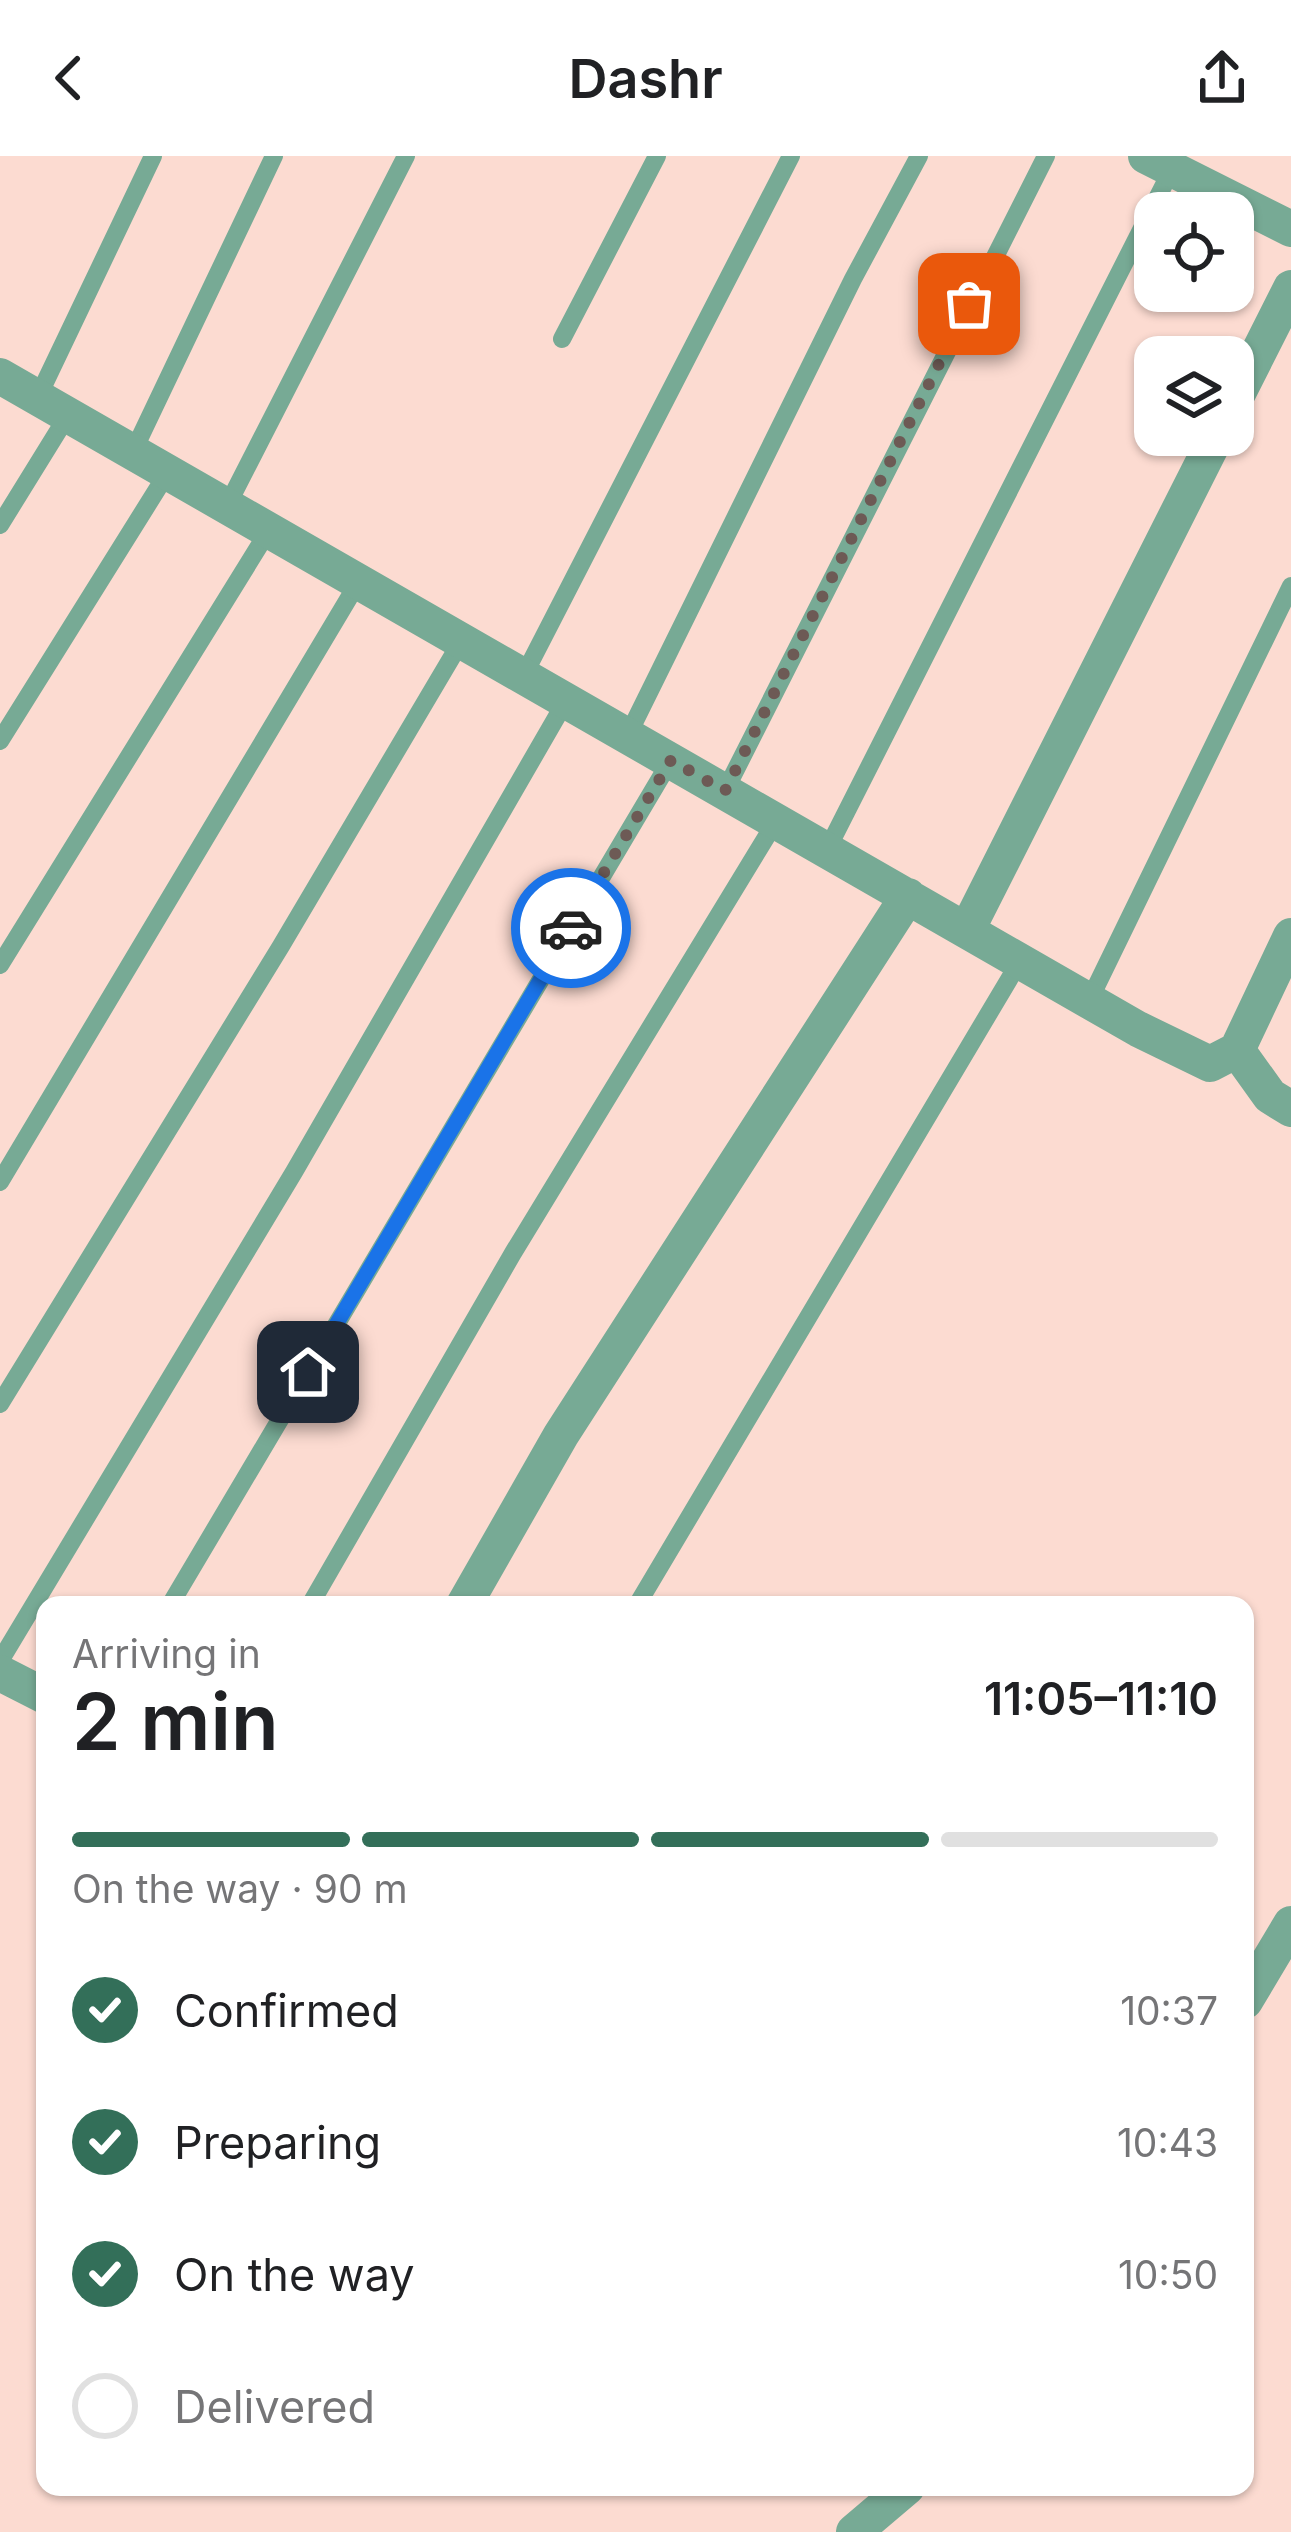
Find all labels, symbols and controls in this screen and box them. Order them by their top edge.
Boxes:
icon: back [36,45,102,111]
icon: share [1189,45,1255,111]
text: Dashr [568,46,723,111]
map controls [1134,192,1254,456]
button: locate [1134,192,1254,312]
pin [918,253,1020,355]
icon: bag [936,271,1002,337]
button: layers [1134,336,1254,456]
courier [511,868,631,988]
icon: car [538,895,604,961]
pin [257,1321,359,1423]
icon: home [275,1339,341,1405]
text: Arriving in [72,1630,261,1677]
text: 11:05–11:10 [984,1671,1218,1726]
text: 2 min [72,1674,279,1769]
text: On the way · 90 m [72,1865,408,1912]
icon: check [72,1977,138,2043]
text: Confirmed [174,1983,399,2038]
text: 10:37 [1120,1987,1218,2034]
icon: check [72,2109,138,2175]
text: Preparing [174,2115,381,2170]
text: 10:43 [1117,2119,1218,2166]
icon: check [72,2241,138,2307]
text: On the way [174,2247,415,2302]
text: 10:50 [1118,2251,1218,2298]
text: Delivered [174,2379,375,2434]

